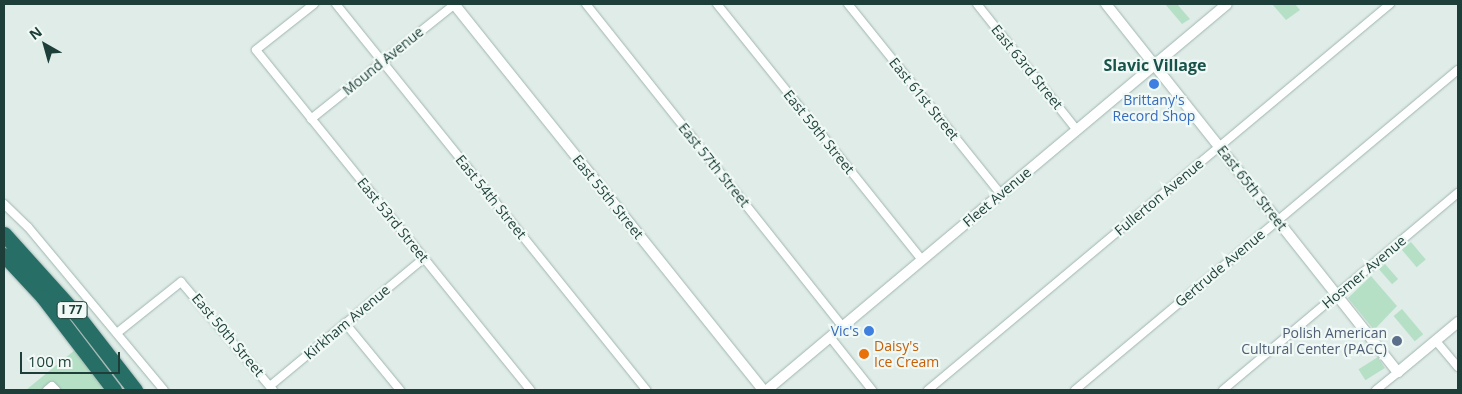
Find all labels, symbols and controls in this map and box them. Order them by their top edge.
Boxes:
north arrow [20,20,70,70]
street label: East 63rd Street [988,21,1066,113]
text: N [25,22,46,44]
street label: Mound Avenue [339,23,427,99]
street label: East 61st Street [886,54,962,144]
district label: Slavic Village [1104,55,1206,75]
marker: Brittany's Record Shop [1148,78,1160,90]
street label: East 59th Street [780,87,858,177]
place label: Brittany's Record Shop [1113,92,1195,124]
street label: East 57th Street [675,120,753,210]
street label: East 65th Street [1214,142,1290,234]
street label: East 54th Street [452,152,530,242]
street label: East 55th Street [569,152,647,242]
street label: Fullerton Avenue [1111,155,1207,239]
street label: Fleet Avenue [959,164,1035,230]
street label: East 53rd Street [354,174,432,266]
street label: Gertrude Avenue [1172,226,1268,310]
street label: Hosmer Avenue [1319,232,1409,312]
street label: Kirkham Avenue [301,281,393,363]
street label: East 50th Street [188,290,268,380]
road number: I 77 [56,300,88,320]
place label: Vic's [831,323,859,339]
marker: Vic's [863,325,875,337]
place label: Polish American Cultural Center (PACC) [1241,325,1387,358]
marker: Polish American Cultural Center (PACC) [1391,335,1403,347]
place label: Daisy's Ice Cream [874,338,939,371]
scale bar [22,342,122,374]
marker: Daisy's Ice Cream [858,348,870,360]
text: 100 m [28,351,72,371]

